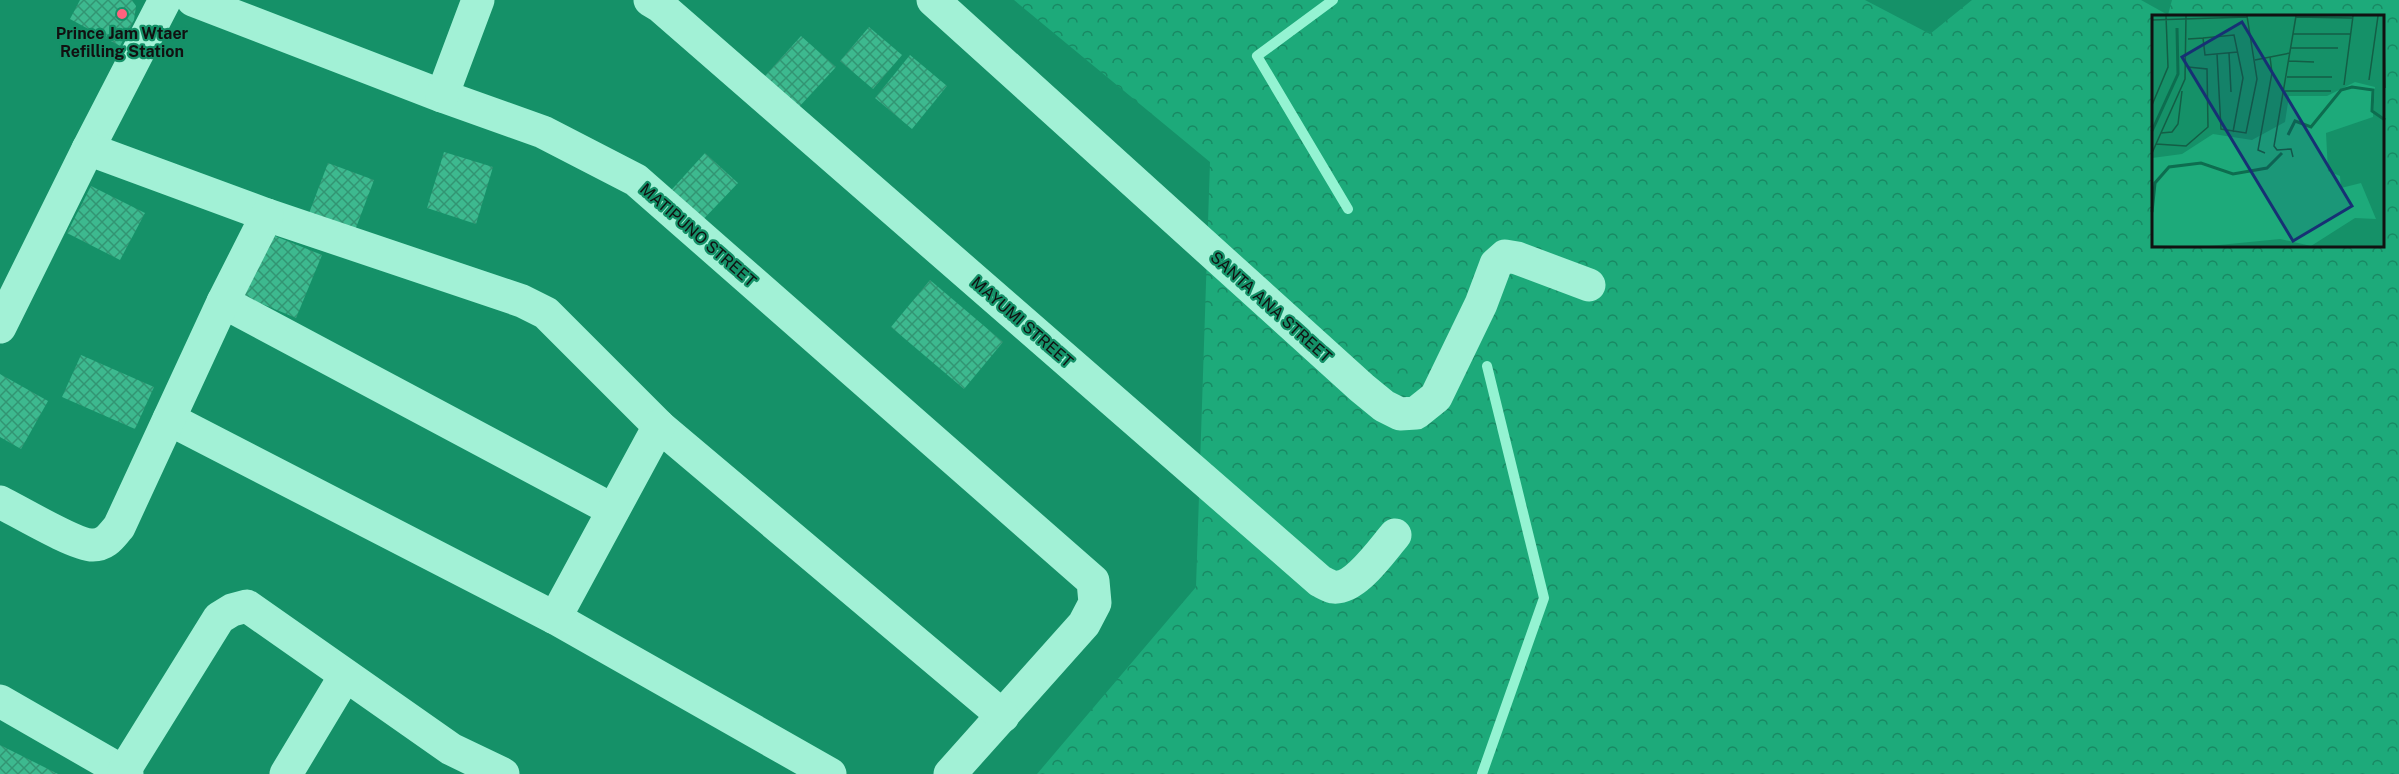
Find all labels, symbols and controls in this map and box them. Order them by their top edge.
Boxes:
marker: Prince Jam Wtaer Refilling Station [115,7,129,21]
inset map [2152,15,2384,248]
place label: Prince Jam Wtaer Refilling Station [56,24,189,61]
street label: MATIPUNO STREET [636,179,760,291]
street label: SANTA ANA STREET [1207,248,1336,367]
street label: MAYUMI STREET [967,273,1077,372]

